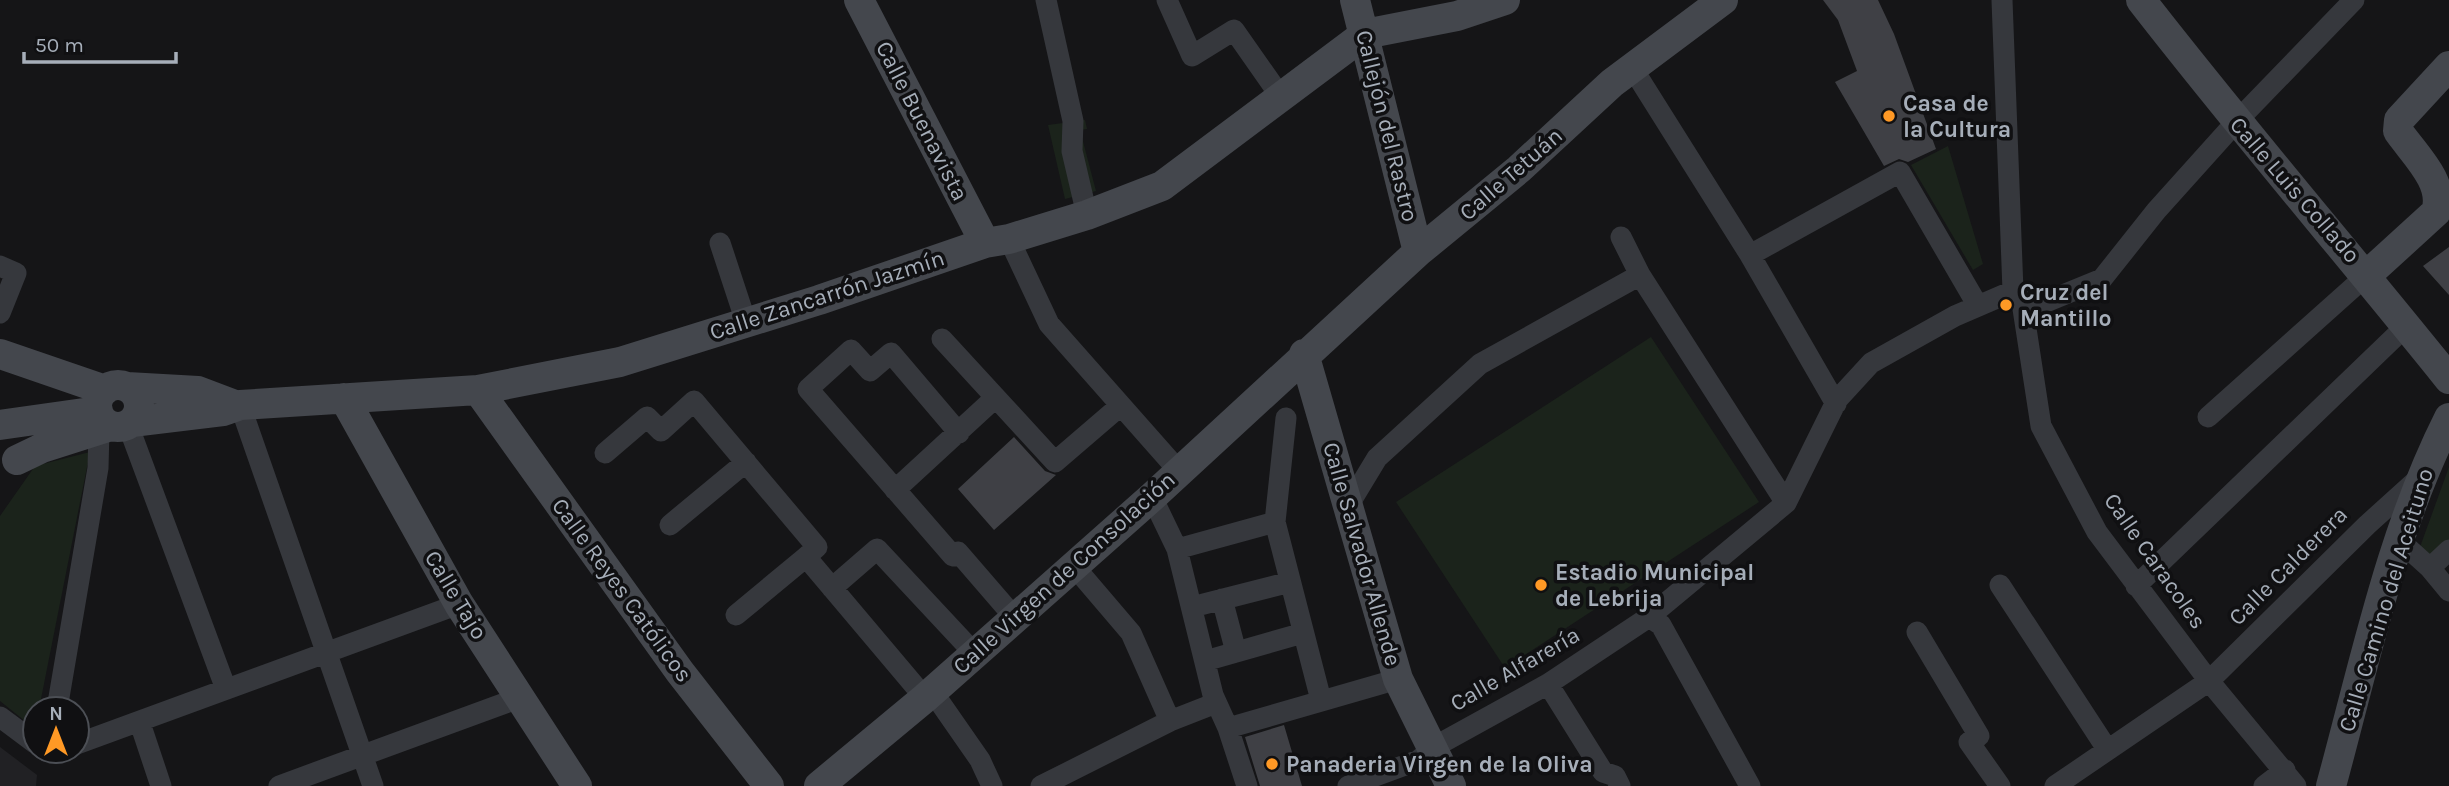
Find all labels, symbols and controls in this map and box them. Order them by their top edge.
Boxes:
scale bar [24,21,177,65]
street label: Callejón del Rastro [1350,28,1424,224]
text: 50 m [35,33,84,57]
street label: Calle Buenavista [870,37,974,205]
place label: Casa de la Cultura [1903,90,2011,143]
marker: Casa de la Cultura [1881,108,1897,124]
street label: Calle Luis Collado [2224,112,2366,268]
street label: Calle Tetuán [1454,122,1568,226]
street label: Calle Zancarrón Jazmín [706,244,948,346]
place label: Cruz del Mantillo [2020,279,2112,332]
marker: Cruz del Mantillo [1998,297,2014,313]
street label: Calle Salvador Allende [1317,439,1407,669]
street label: Calle Camino del Aceituno [2333,465,2439,735]
street label: Calle Virgen de Consolación [948,466,1180,680]
street label: Calle Caracoles [2098,488,2212,634]
street label: Calle Reyes Católicos [546,493,698,687]
street label: Calle Calderera [2223,501,2353,631]
street label: Calle Tajo [419,546,493,644]
place label: Estadio Municipal de Lebrija [1555,559,1754,612]
marker: Estadio Municipal de Lebrija [1533,577,1549,593]
street label: Calle Alfarería [1445,621,1585,717]
north arrow [21,695,91,765]
text: N [49,703,63,725]
place label: Panaderia Virgen de la Oliva [1286,751,1593,778]
marker: Panaderia Virgen de la Oliva [1264,756,1280,772]

